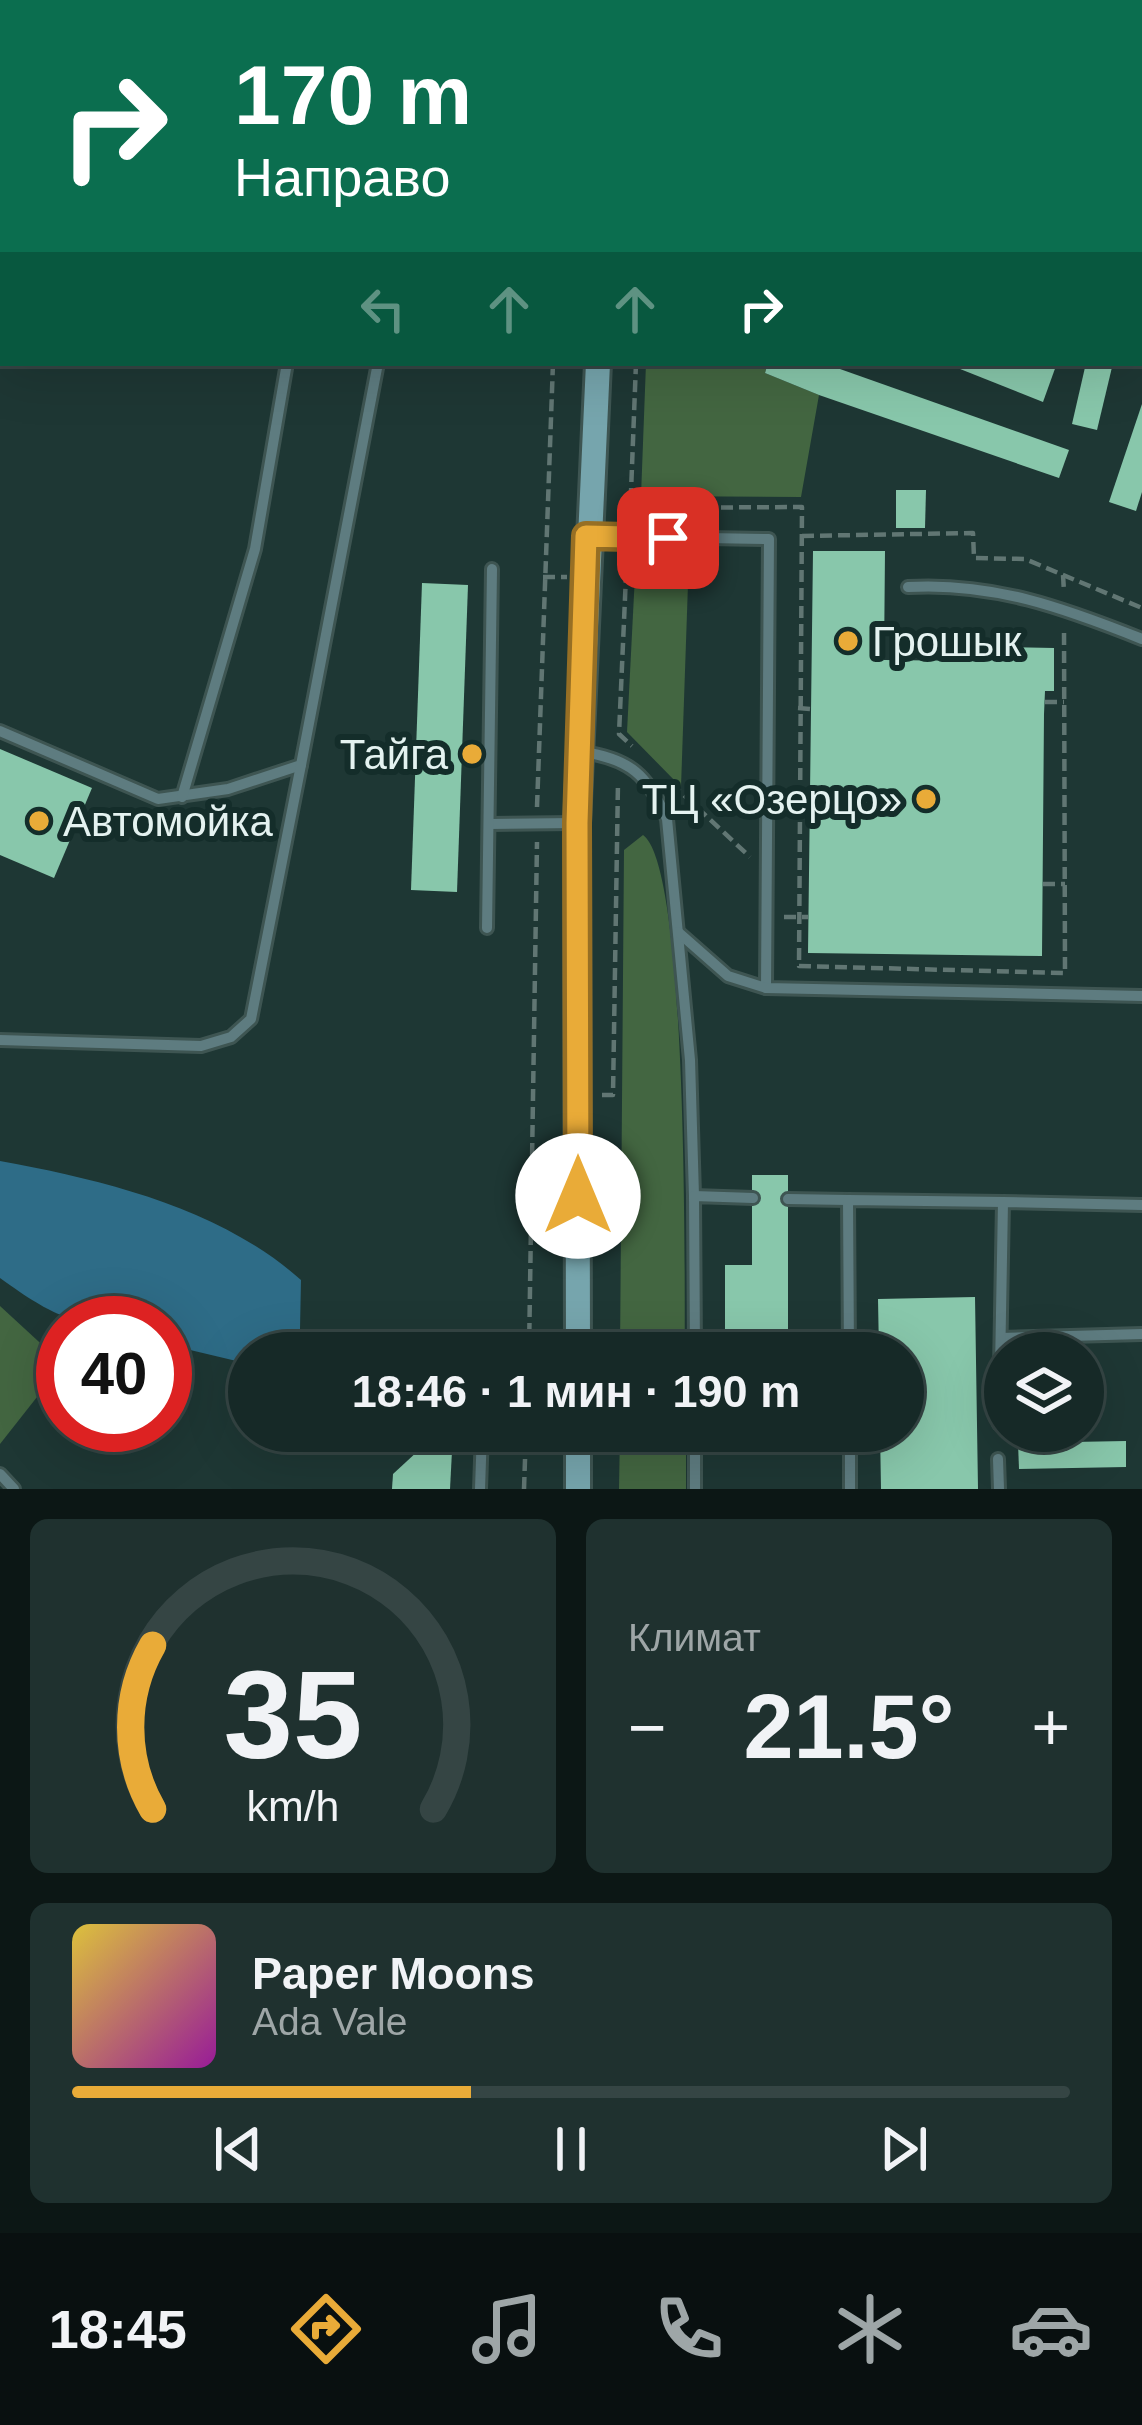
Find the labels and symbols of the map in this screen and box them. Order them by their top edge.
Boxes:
pin [617,487,719,589]
place label: Грошык [872,618,1022,665]
marker: Грошык [835,628,861,654]
place label: Тайга [340,731,449,778]
marker: Тайга [459,741,485,767]
place label: ТЦ «Озерцо» [642,776,902,823]
marker: ТЦ «Озерцо» [913,786,939,812]
place label: Автомойка [63,798,274,845]
marker: Автомойка [26,808,52,834]
position arrow [515,1133,641,1259]
speed limit sign: 40 [36,1296,192,1452]

